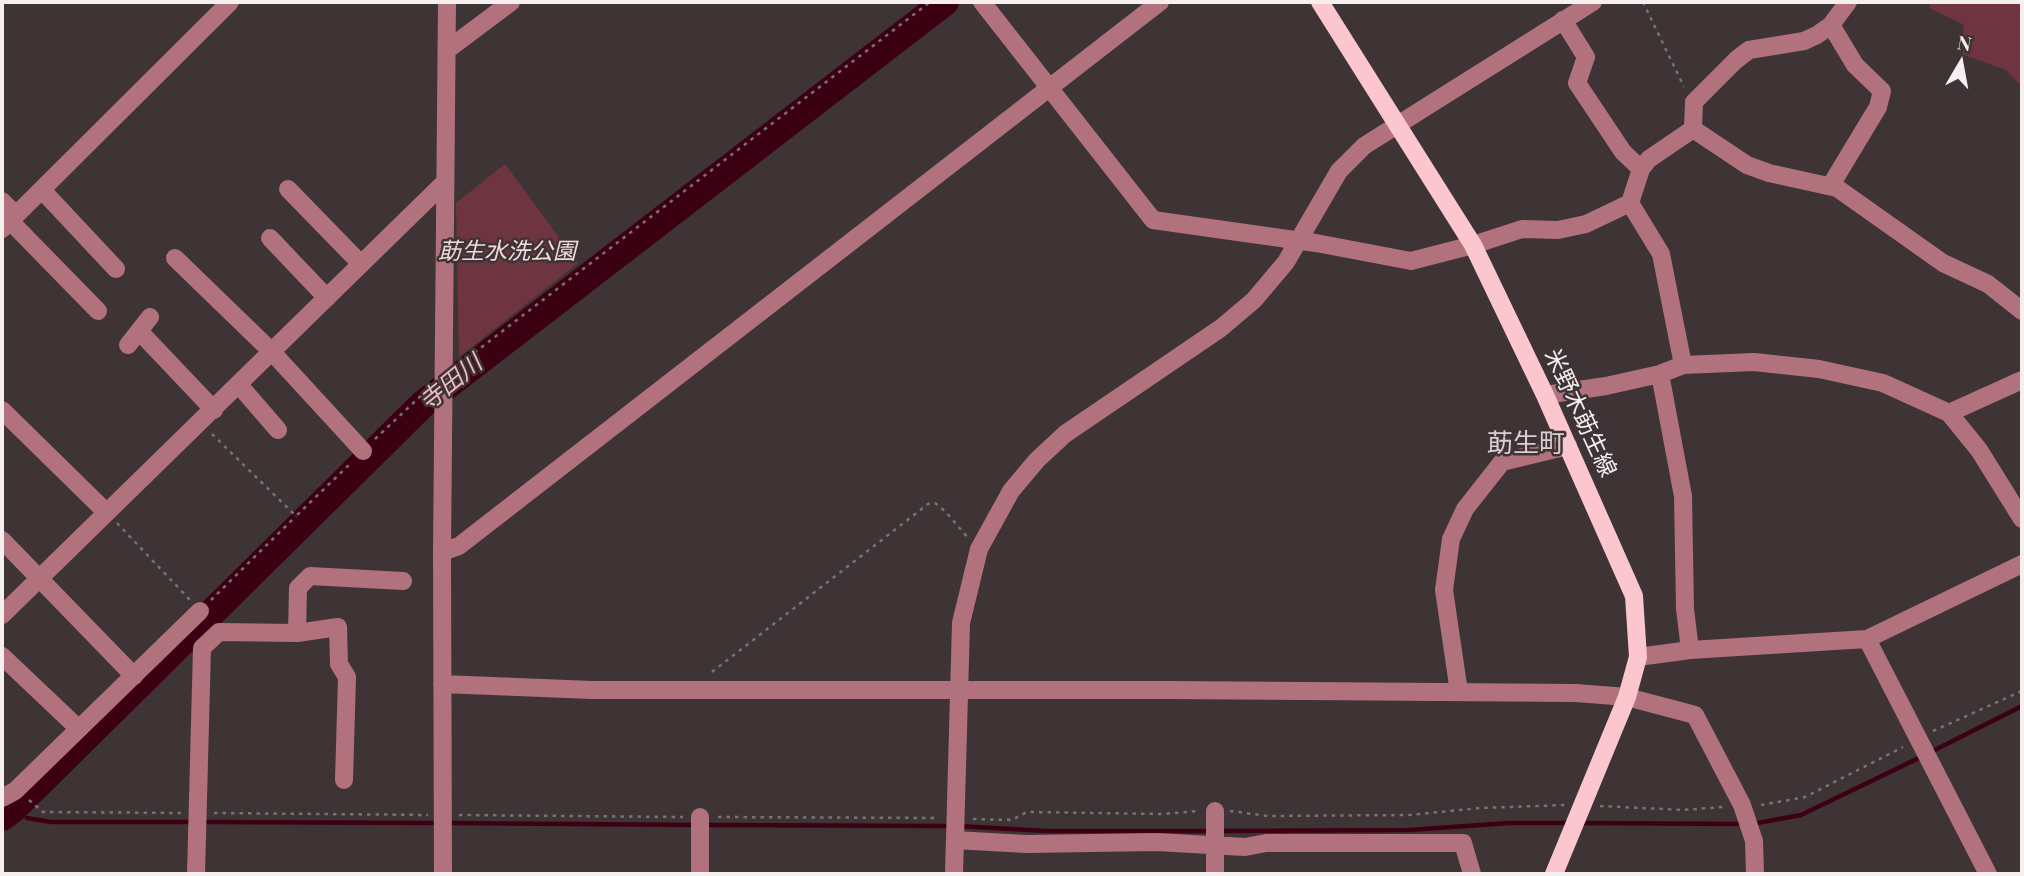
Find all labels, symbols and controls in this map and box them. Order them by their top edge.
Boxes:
north arrow [1926,28,1996,98]
text: N [1956,28,1974,56]
park label: 莇生水洗公園 [438,238,576,266]
street label: 米野木莇生線 [1538,345,1622,481]
water label: 寺田川 [414,349,488,417]
district label: 莇生町 [1487,428,1565,460]

